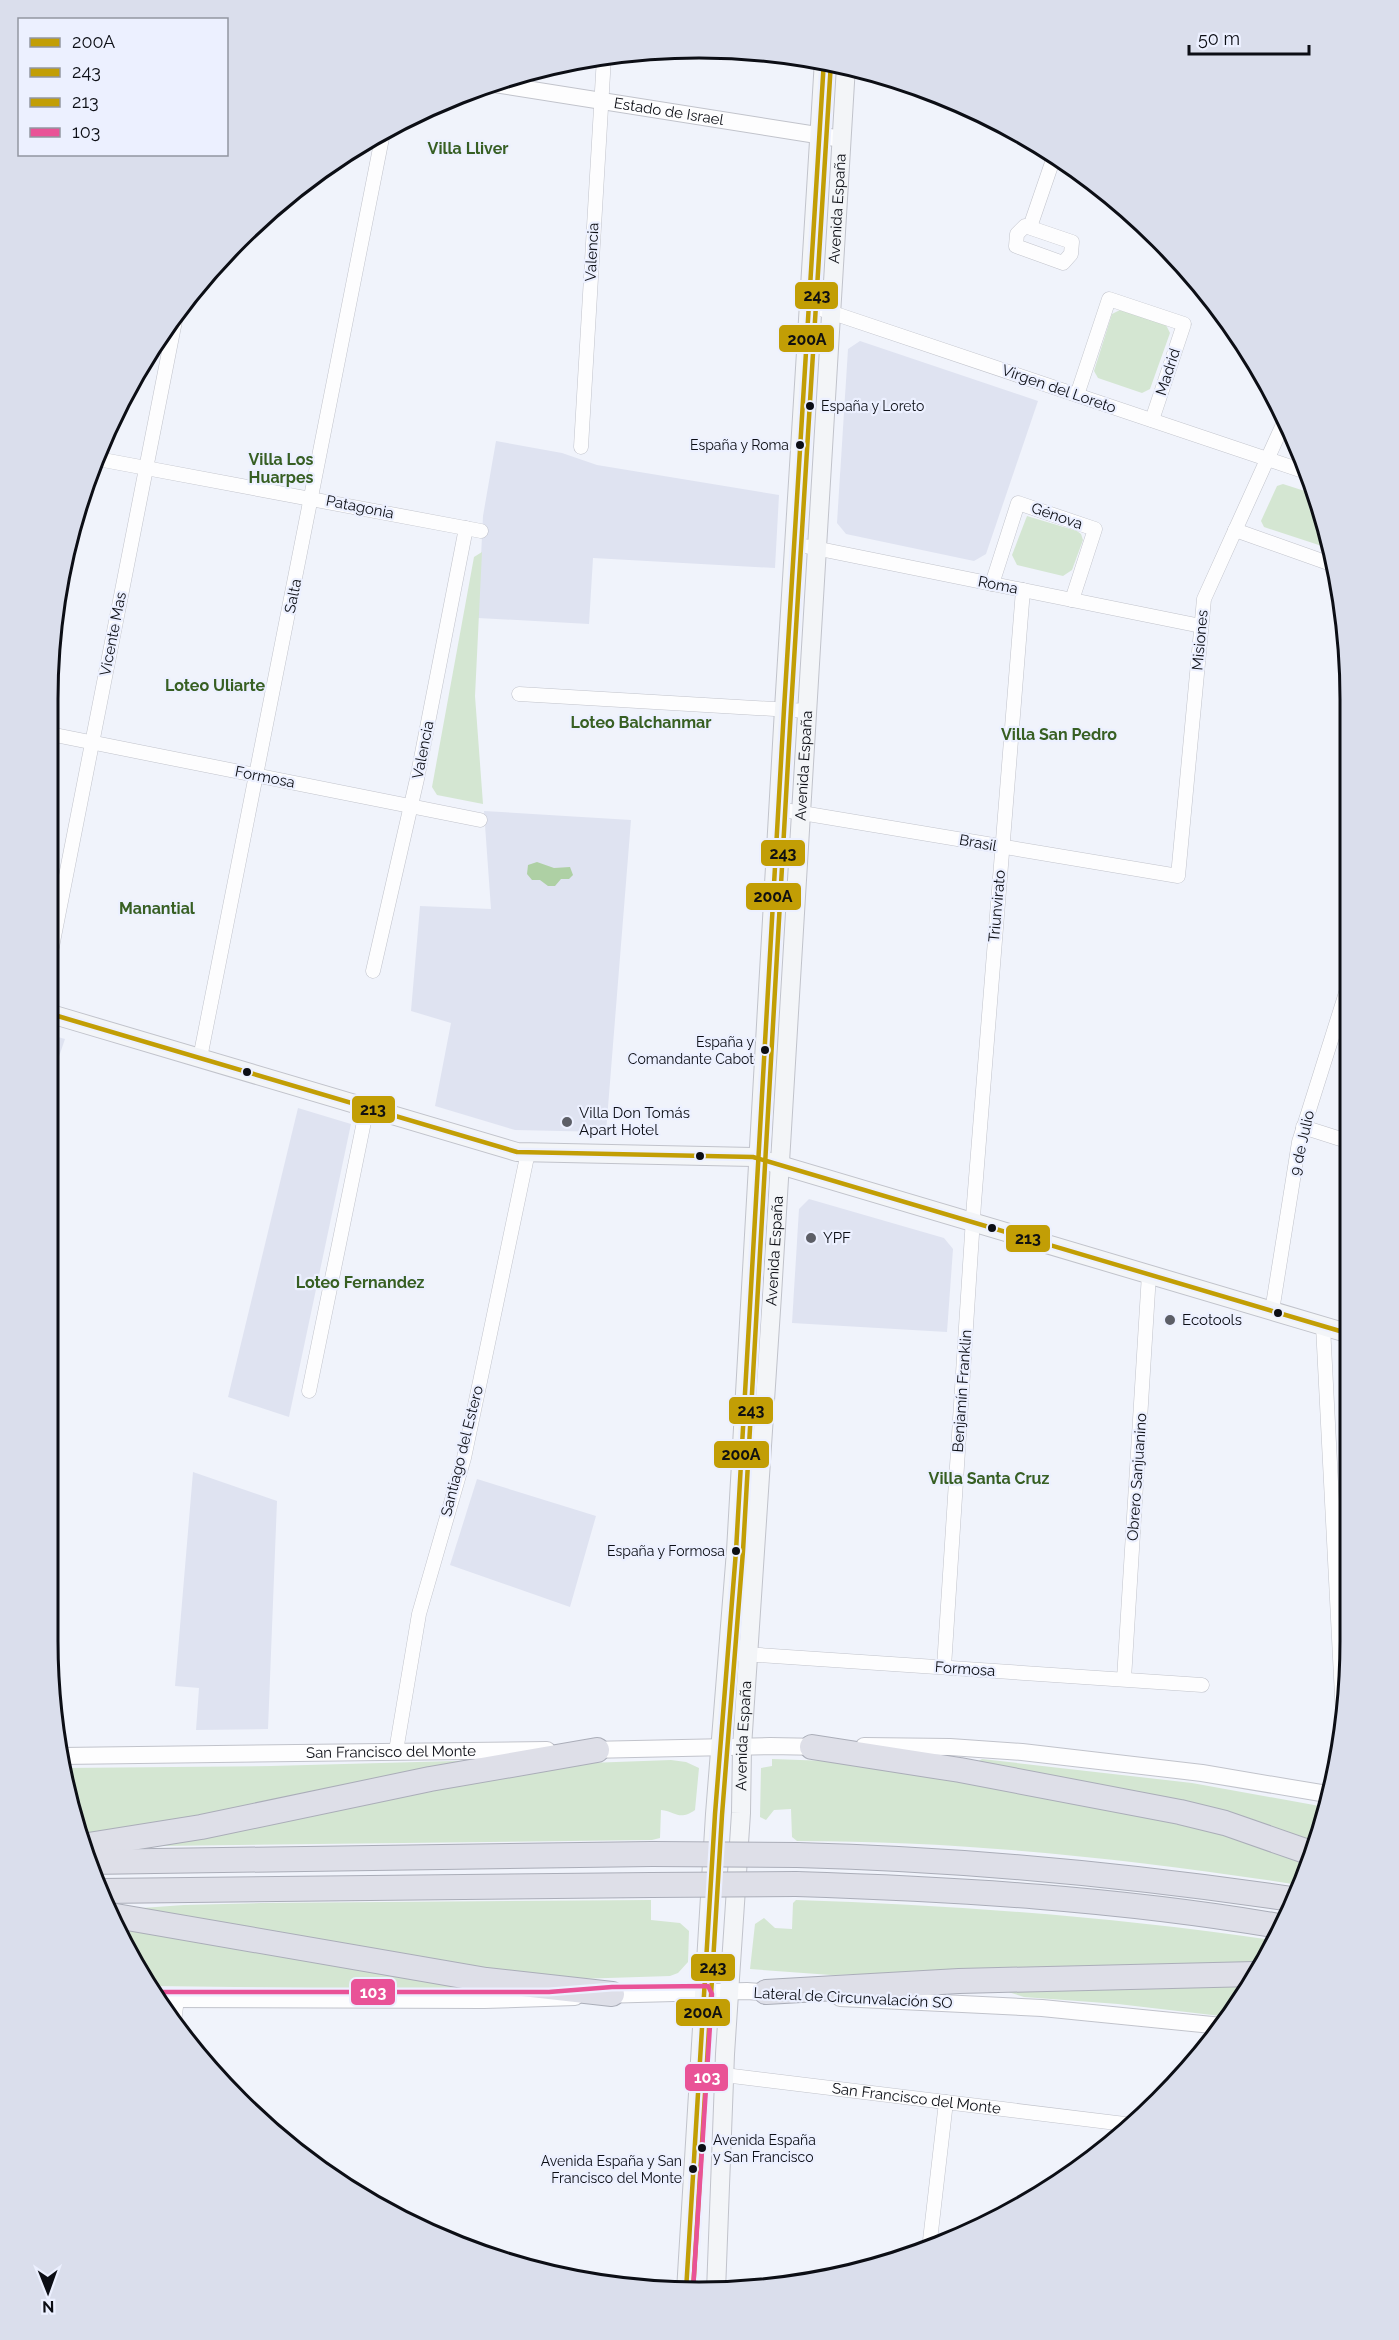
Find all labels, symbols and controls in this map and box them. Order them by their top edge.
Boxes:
legend [18,18,228,156]
scale bar [1189,18,1309,56]
text: 50 m [1198,28,1240,49]
text: 200A [72,31,115,52]
text: 243 [72,61,101,82]
text: 213 [72,91,99,112]
street label: Estado de Israel [613,94,726,129]
text: 103 [72,121,100,142]
district label: Villa Lliver [428,139,508,158]
street label: Avenida España [825,153,850,264]
street label: Valencia [581,222,603,282]
line badge: 243 [794,281,839,310]
text: 243 [803,286,831,305]
line badge: 200A [778,324,835,353]
text: 200A [787,330,827,349]
street label: Madrid [1152,346,1184,398]
street label: Virgen del Loreto [999,361,1119,417]
place label: España y Loreto [821,398,924,414]
marker: España y Loreto [804,400,816,412]
place label: España y Roma [690,437,789,453]
marker: España y Roma [794,439,806,451]
district label: Villa Los Huarpes [249,450,314,487]
street label: Patagonia [324,492,396,522]
street label: Génova [1029,499,1085,533]
street label: Roma [976,572,1020,598]
street label: Salta [281,577,305,615]
street label: Vicente Mas [96,591,130,677]
street label: Misiones [1188,609,1212,671]
district label: Loteo Uliarte [165,676,265,695]
street label: Avenida España [792,710,816,821]
district label: Loteo Balchanmar [571,713,711,732]
street label: Valencia [409,719,437,781]
district label: Villa San Pedro [1001,725,1117,744]
street label: Formosa [234,762,296,792]
street label: Brasil [958,831,999,855]
line badge: 243 [760,839,806,867]
text: 243 [769,844,797,863]
street label: Triunvirato [985,869,1009,943]
line badge: 200A [745,882,802,911]
text: 200A [753,887,793,906]
district label: Manantial [119,899,196,918]
place label: España y Comandante Cabot [628,1034,754,1067]
marker: España y Comandante Cabot [759,1044,771,1056]
unlabelled marker [241,1066,253,1078]
line badge: 213 [351,1095,396,1124]
text: 213 [360,1100,386,1119]
place label: Villa Don Tomás Apart Hotel [579,1104,690,1139]
street label: 9 de Julio [1286,1109,1318,1177]
marker: Villa Don Tomás Apart Hotel [560,1115,574,1129]
unlabelled marker [694,1150,706,1162]
street label: Avenida España [762,1195,787,1306]
unlabelled marker [986,1222,998,1234]
line badge: 213 [1005,1224,1051,1253]
place label: YPF [823,1229,851,1247]
text: 213 [1015,1229,1041,1248]
marker: YPF [804,1231,818,1245]
district label: Loteo Fernandez [296,1273,424,1292]
unlabelled marker [1272,1307,1284,1319]
place label: Ecotools [1182,1311,1242,1329]
marker: Ecotools [1163,1313,1177,1327]
street label: Benjamín Franklin [949,1329,975,1453]
street label: Santiago del Estero [437,1384,487,1518]
line badge: 243 [728,1396,774,1425]
text: 243 [737,1401,765,1420]
street label: Obrero Sanjuanino [1124,1412,1150,1542]
line badge: 200A [713,1440,770,1469]
text: 200A [721,1445,761,1464]
district label: Villa Santa Cruz [929,1469,1049,1488]
place label: España y Formosa [607,1543,725,1559]
marker: España y Formosa [730,1545,742,1557]
street label: Formosa [934,1658,996,1680]
street label: Avenida España [732,1680,755,1791]
street label: San Francisco del Monte [306,1742,476,1762]
line badge: 243 [690,1953,736,1982]
text: 243 [699,1958,727,1977]
line badge: 103 [350,1978,396,2006]
text: 103 [360,1983,386,2002]
street label: Lateral de Circunvalación SO [753,1984,953,2012]
line badge: 200A [675,1998,731,2027]
text: 200A [683,2003,723,2022]
line badge: 103 [684,2063,729,2092]
text: 103 [694,2068,720,2087]
street label: San Francisco del Monte [831,2079,1002,2118]
place label: Avenida España y San Francisco [713,2132,816,2165]
marker: Avenida España y San Francisco [696,2142,708,2154]
place label: Avenida España y San Francisco del Monte [541,2153,682,2186]
marker: Avenida España y San Francisco del Monte [687,2163,699,2175]
north arrow [18,2262,78,2322]
text: N [42,2297,55,2316]

